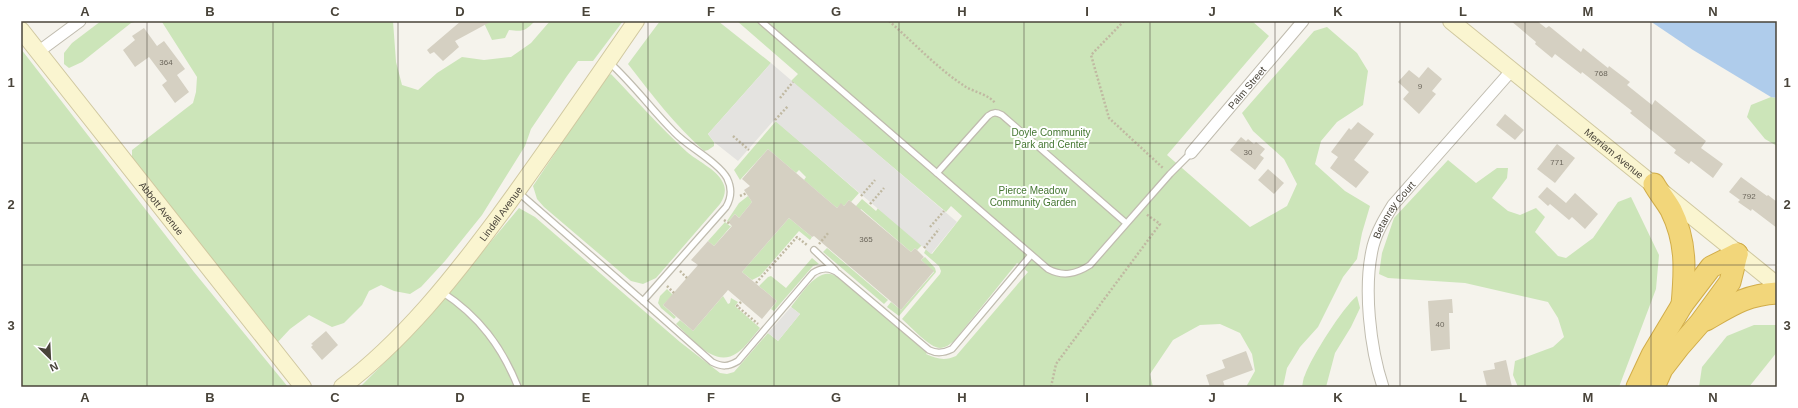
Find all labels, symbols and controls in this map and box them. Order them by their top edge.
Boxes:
text: A [80,4,90,19]
text: B [205,4,215,19]
text: C [330,4,340,19]
text: D [455,4,465,19]
text: E [582,4,591,19]
text: F [707,4,715,19]
text: G [831,4,841,19]
text: H [957,4,967,19]
text: I [1085,4,1089,19]
text: J [1208,4,1216,19]
text: K [1333,4,1343,19]
text: L [1459,4,1467,19]
text: M [1583,4,1593,19]
text: N [1708,4,1718,19]
house number: 364 [159,58,173,67]
street label: Palm Street [1226,64,1268,111]
house number: 768 [1594,69,1608,78]
text: 1 [7,75,15,90]
text: 1 [1783,75,1791,90]
house number: 9 [1418,82,1423,91]
street label: Merriam Avenue [1582,126,1646,181]
park label: Doyle Community Park and Center [1012,127,1090,150]
house number: 30 [1244,148,1253,157]
house number: 771 [1550,158,1564,167]
street label: Abbott Avenue [137,179,186,237]
street label: Betanray Court [1370,179,1417,240]
street label: Lindell Avenue [477,184,525,243]
park label: Pierce Meadow Community Garden [990,185,1076,208]
house number: 792 [1742,192,1756,201]
text: 2 [7,197,15,212]
text: 2 [1783,197,1791,212]
house number: 365 [859,235,873,244]
text: 3 [7,318,15,333]
text: 3 [1783,318,1791,333]
house number: 40 [1436,320,1445,329]
north arrow [30,338,70,378]
text: N [48,360,60,374]
text: A [80,390,90,405]
text: B [205,390,215,405]
text: C [330,390,340,405]
text: D [455,390,465,405]
text: E [582,390,591,405]
text: F [707,390,715,405]
text: G [831,390,841,405]
text: H [957,390,967,405]
text: I [1085,390,1089,405]
text: J [1208,390,1216,405]
text: K [1333,390,1343,405]
text: L [1459,390,1467,405]
text: M [1583,390,1593,405]
text: N [1708,390,1718,405]

